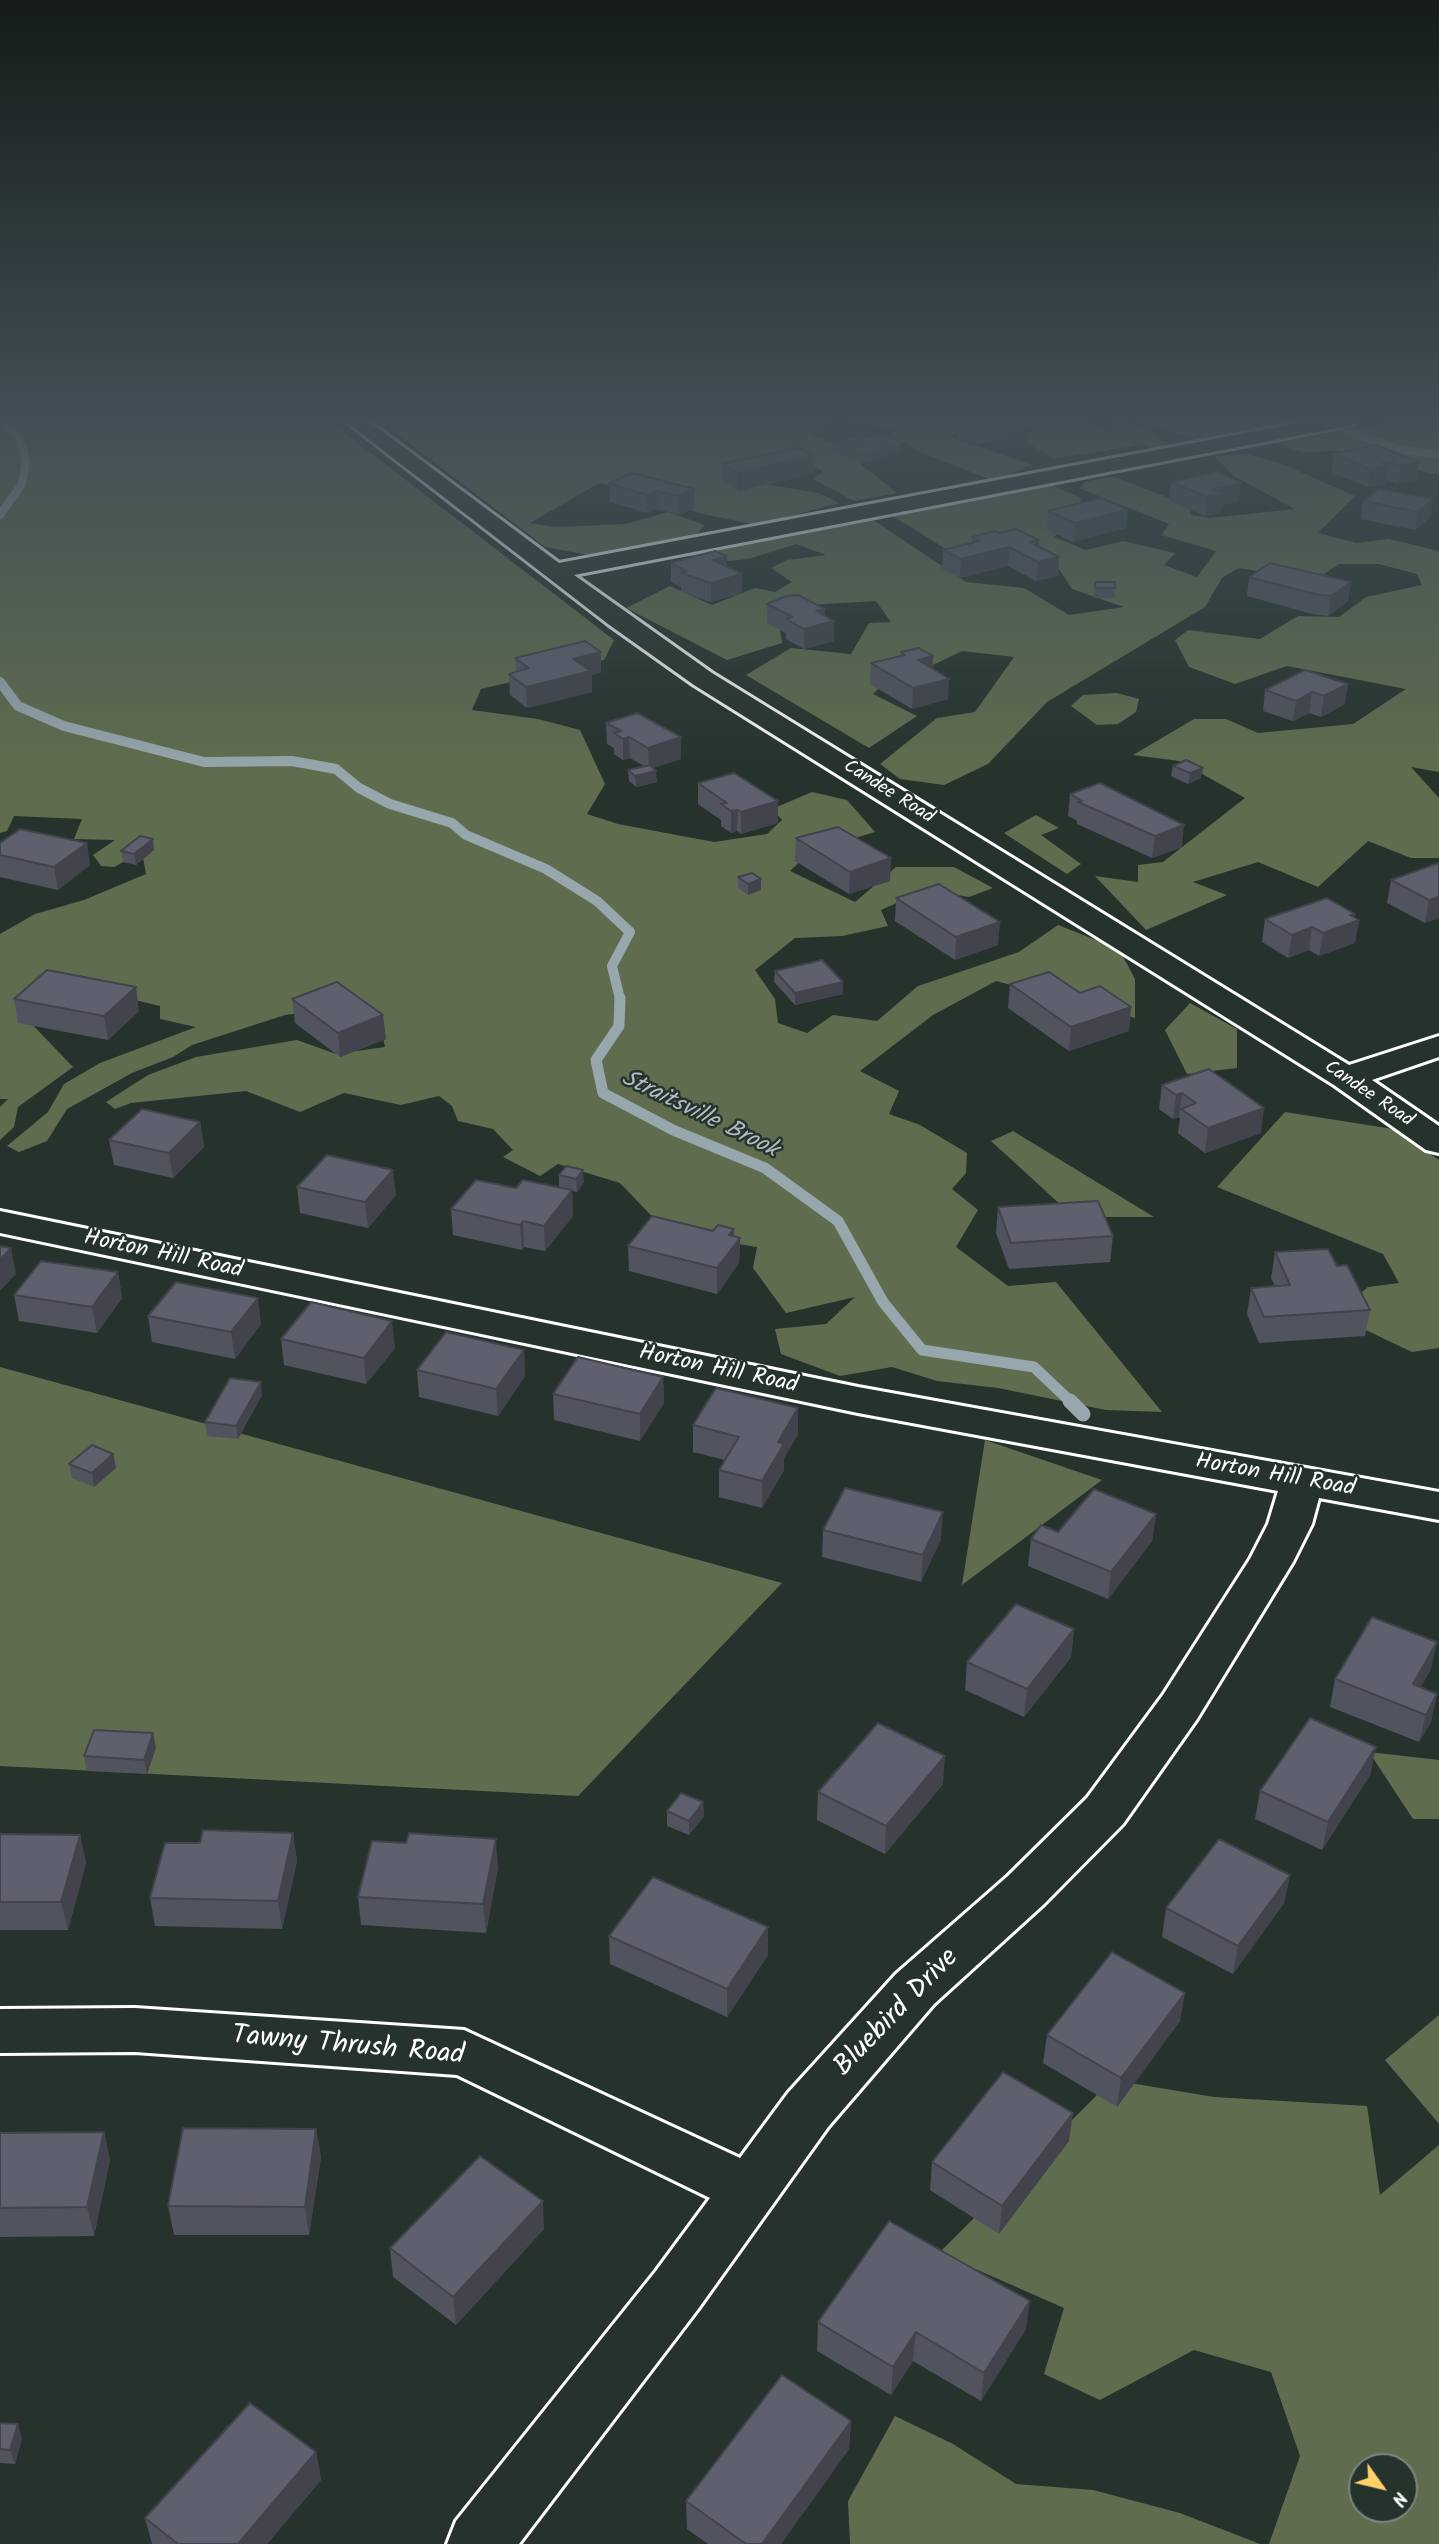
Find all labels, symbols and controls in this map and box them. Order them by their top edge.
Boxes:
street label: Candee Road [838,756,938,830]
street label: Candee Road [1319,1057,1417,1133]
water label: Straitsville Brook [616,1066,782,1166]
street label: Horton Hill Road [81,1226,245,1286]
street label: Horton Hill Road [636,1341,800,1401]
street label: Horton Hill Road [1193,1449,1357,1505]
street label: Bluebird Drive [829,1943,967,2085]
street label: Tawny Thrush Road [230,2021,466,2075]
north arrow [1348,2453,1418,2523]
text: N [1383,2485,1415,2512]

